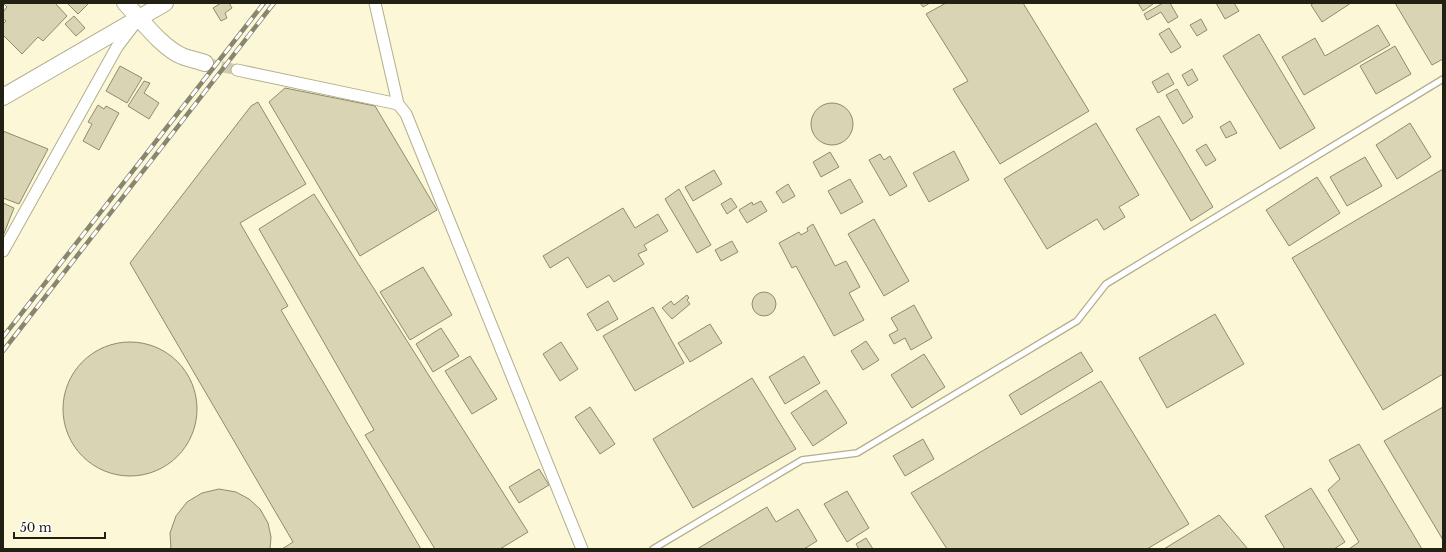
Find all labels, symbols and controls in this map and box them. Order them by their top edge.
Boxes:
scale bar [14,514,105,540]
text: 50 m [20,520,52,535]

